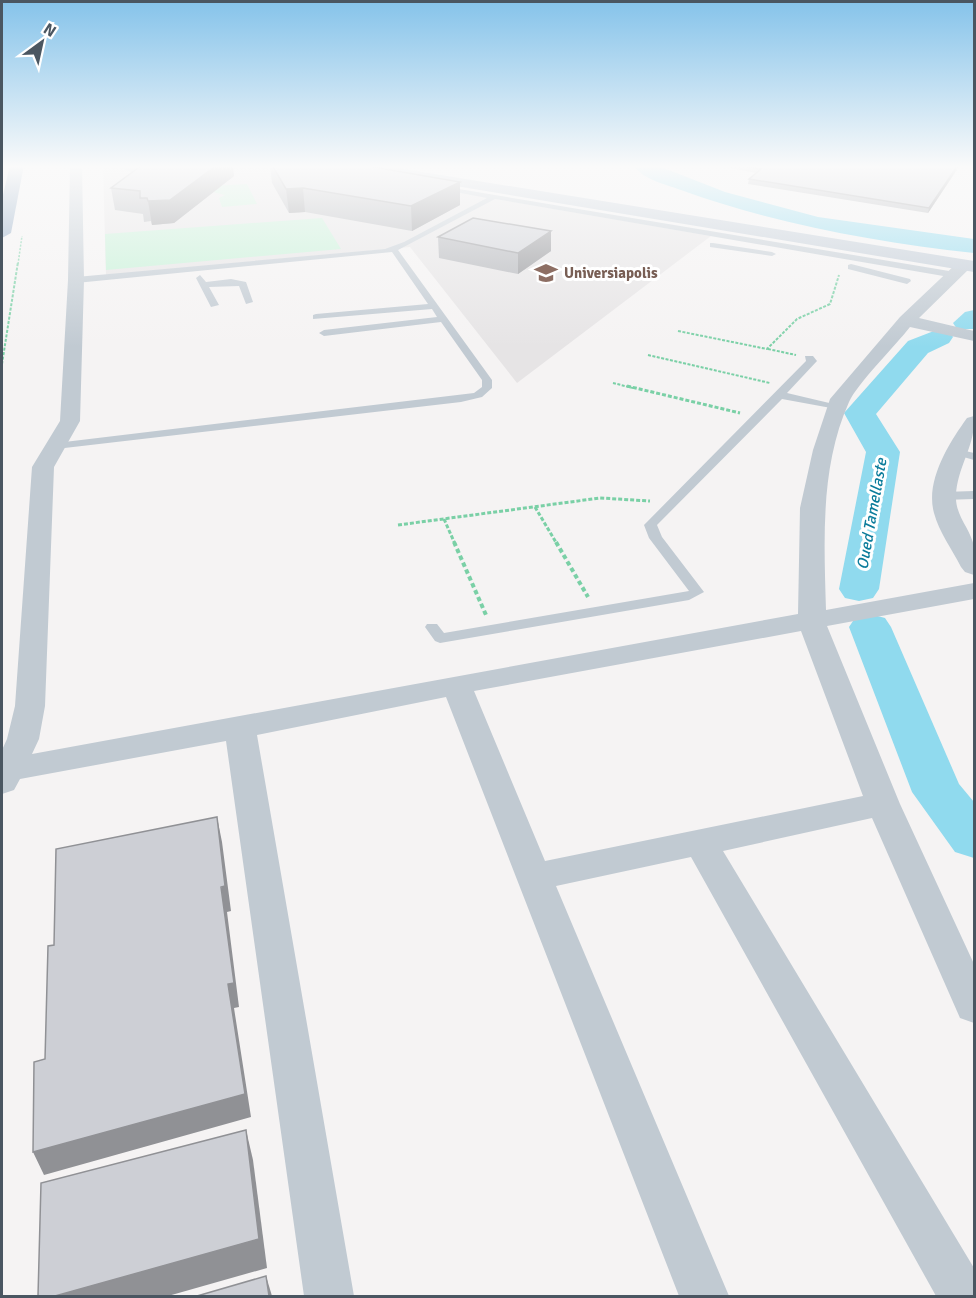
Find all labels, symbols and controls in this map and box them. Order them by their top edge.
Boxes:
north arrow [12,12,72,72]
text: N [40,19,60,42]
school or university icon: Universiapolis [533,260,559,286]
place label: Universiapolis [564,264,658,282]
water label: Oued Tamellaste [852,456,892,571]

